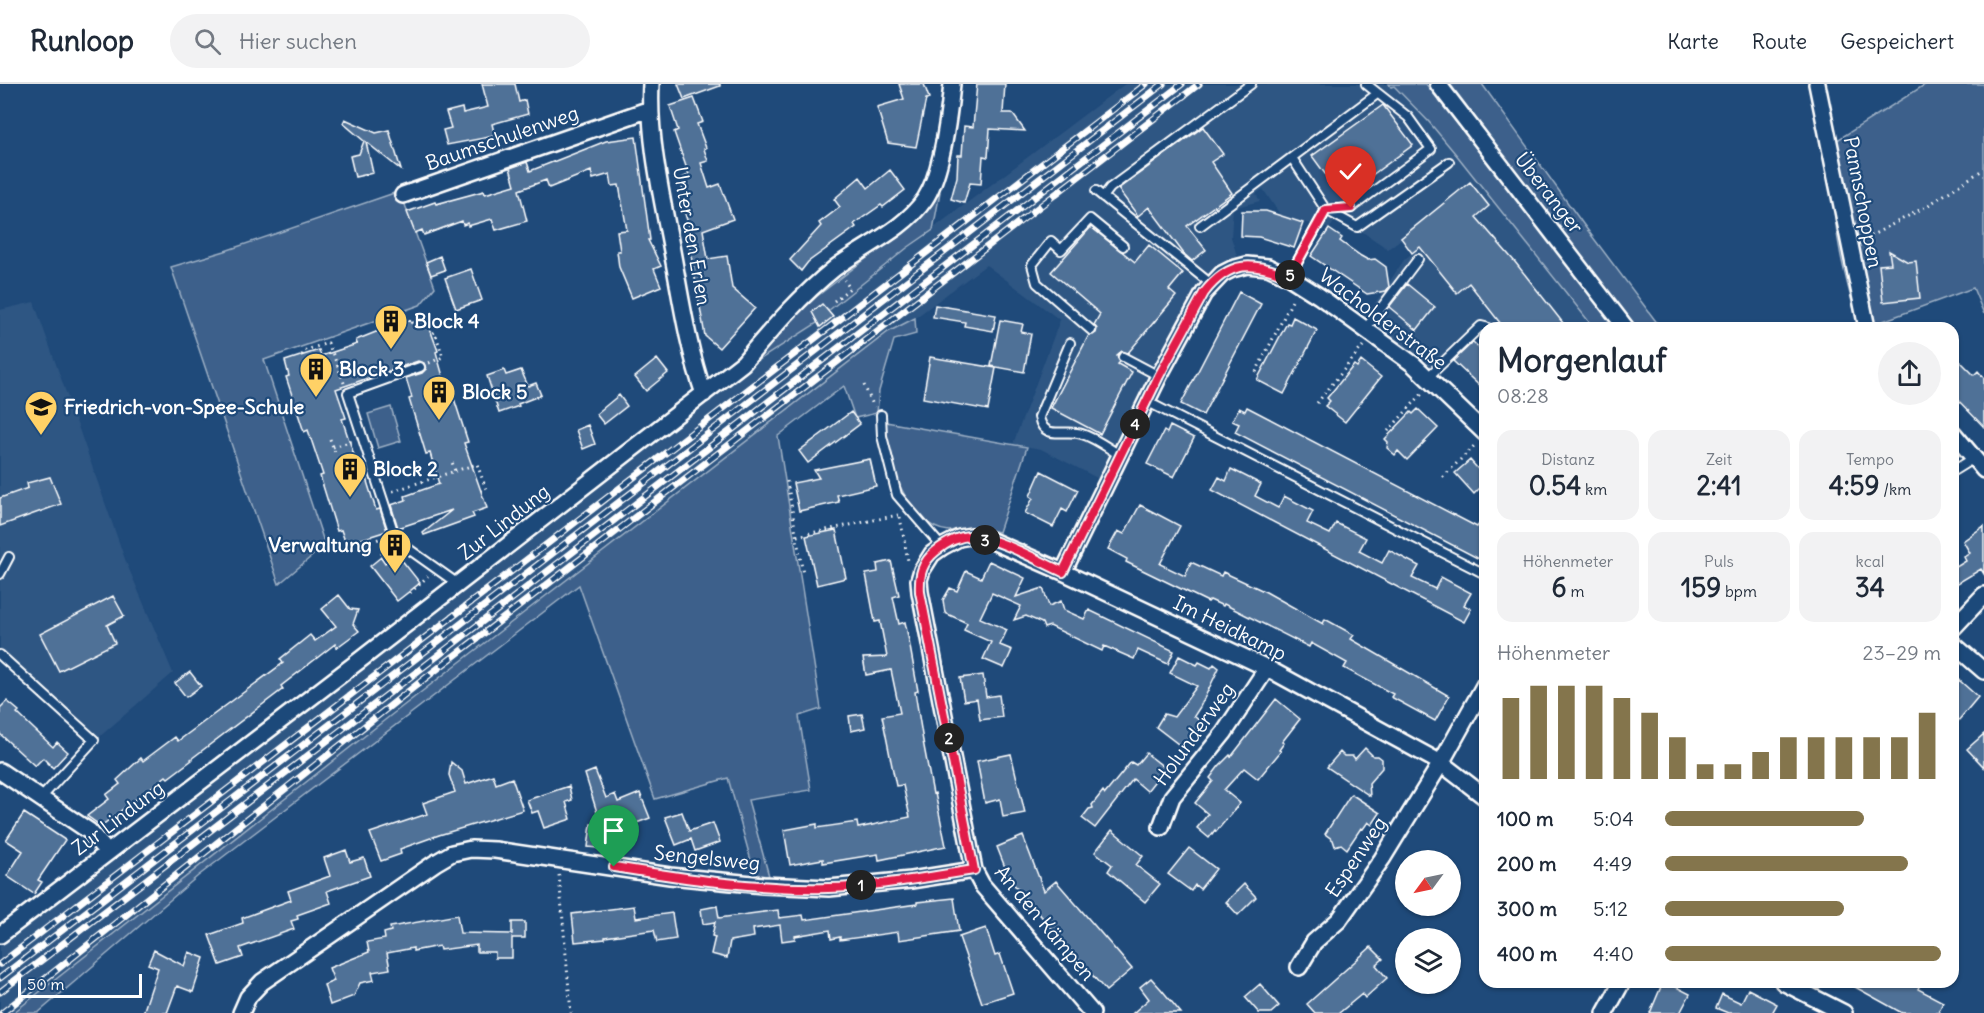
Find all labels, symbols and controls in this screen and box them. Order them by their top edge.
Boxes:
search box [170,14,590,68]
text: Runloop [30,23,134,59]
icon: search [191,25,224,58]
text: Hier suchen [239,27,357,55]
text: Karte [1667,28,1719,55]
text: Route [1752,28,1807,55]
text: Gespeichert [1840,28,1954,55]
street label: Baumschulenweg [422,100,582,175]
street label: Pannschoppen [1838,134,1888,270]
pin [1325,146,1376,208]
street label: Überanger [1510,147,1589,238]
icon: check [1334,155,1367,188]
street label: Unter den Erlen [668,165,717,307]
pin: 5 [1275,260,1305,290]
street label: Wacholderstraße [1314,262,1452,375]
text: 5 [1285,265,1295,285]
building icon: Block 4 [373,303,409,350]
place label: Block 4 [414,308,480,333]
text: Morgenlauf [1497,339,1667,381]
button: share [1878,342,1941,405]
building icon: Block 3 [298,351,334,398]
place label: Block 3 [339,356,404,381]
building icon: Block 5 [421,374,457,421]
place label: Block 5 [462,379,527,404]
text: 08:28 [1497,383,1549,408]
school or university icon: Friedrich-von-Spee-Schule [23,389,59,436]
place label: Friedrich-von-Spee-Schule [64,394,304,419]
pin: 4 [1120,409,1150,439]
text: 4 [1130,414,1140,434]
text: Distanz [1541,449,1595,469]
text: Zeit [1706,449,1732,469]
text: Tempo [1846,449,1894,469]
building icon: Block 2 [332,451,368,498]
place label: Block 2 [373,456,438,481]
text: 0.54 [1529,469,1581,502]
text: 2:41 [1696,469,1742,502]
text: 4:59 [1829,469,1880,502]
street label: Zur Lindung [453,478,554,565]
text: km [1581,479,1607,499]
text: /km [1880,479,1911,499]
pin: 3 [970,525,1000,555]
building icon: Verwaltung [377,527,413,574]
text: 3 [980,530,990,550]
place label: Verwaltung [269,532,372,557]
text: Höhenmeter [1523,551,1613,571]
text: Puls [1704,551,1734,571]
text: kcal [1856,551,1884,571]
text: 6 [1552,571,1567,604]
text: 159 [1681,571,1721,604]
text: 34 [1855,571,1885,604]
text: m [1567,581,1584,601]
text: bpm [1721,581,1757,601]
street label: Im Heidkamp [1170,589,1291,666]
text: Höhenmeter [1497,640,1610,665]
text: 23–29 m [1863,640,1941,665]
street label: Holunderweg [1148,677,1239,790]
pin: 2 [934,723,964,753]
text: 2 [945,728,953,748]
street label: Zur Lindung [67,775,169,860]
pin [588,805,639,867]
text: 100 m [1497,806,1554,831]
text: 5:04 [1593,806,1634,831]
street label: Espenweg [1319,812,1392,902]
icon: arrive [597,814,630,847]
street label: Sengelsweg [653,839,761,876]
north arrow [1395,850,1461,916]
map controls [1395,850,1461,994]
text: 200 m [1497,851,1557,876]
text: 4:49 [1593,851,1632,876]
street label: An den Kämpen [990,860,1101,985]
pin: 1 [846,870,876,900]
text: 1 [858,875,864,895]
text: 300 m [1497,896,1557,921]
text: 5:12 [1593,896,1628,921]
button: layers [1395,928,1461,994]
text: 400 m [1497,941,1557,966]
text: 4:40 [1593,941,1634,966]
scale bar [18,971,142,998]
text: 50 m [27,974,65,994]

